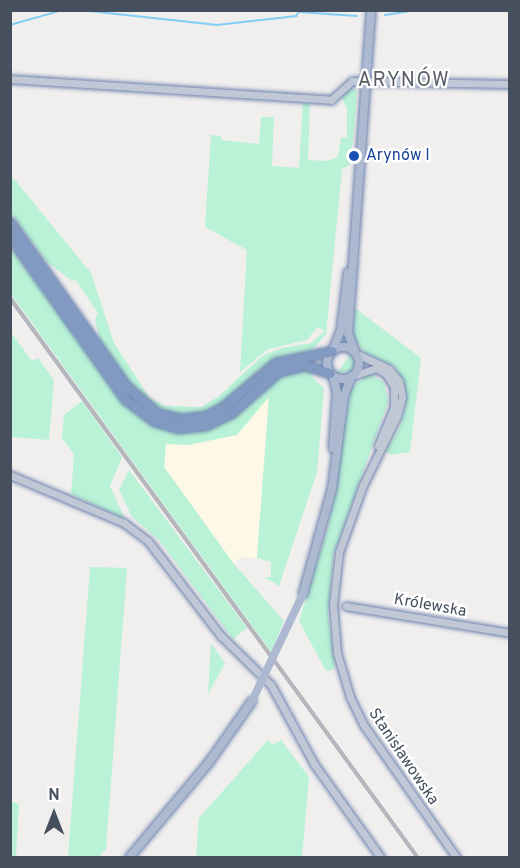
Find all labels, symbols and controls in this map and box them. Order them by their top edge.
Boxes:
district label: ARYNÓW [358,69,450,93]
place label: Arynów I [366,146,430,166]
marker: Arynów I [347,149,361,163]
street label: Królewska [392,590,468,622]
street label: Stanisławowska [364,705,442,809]
north arrow [24,784,84,844]
text: N [48,786,60,806]

